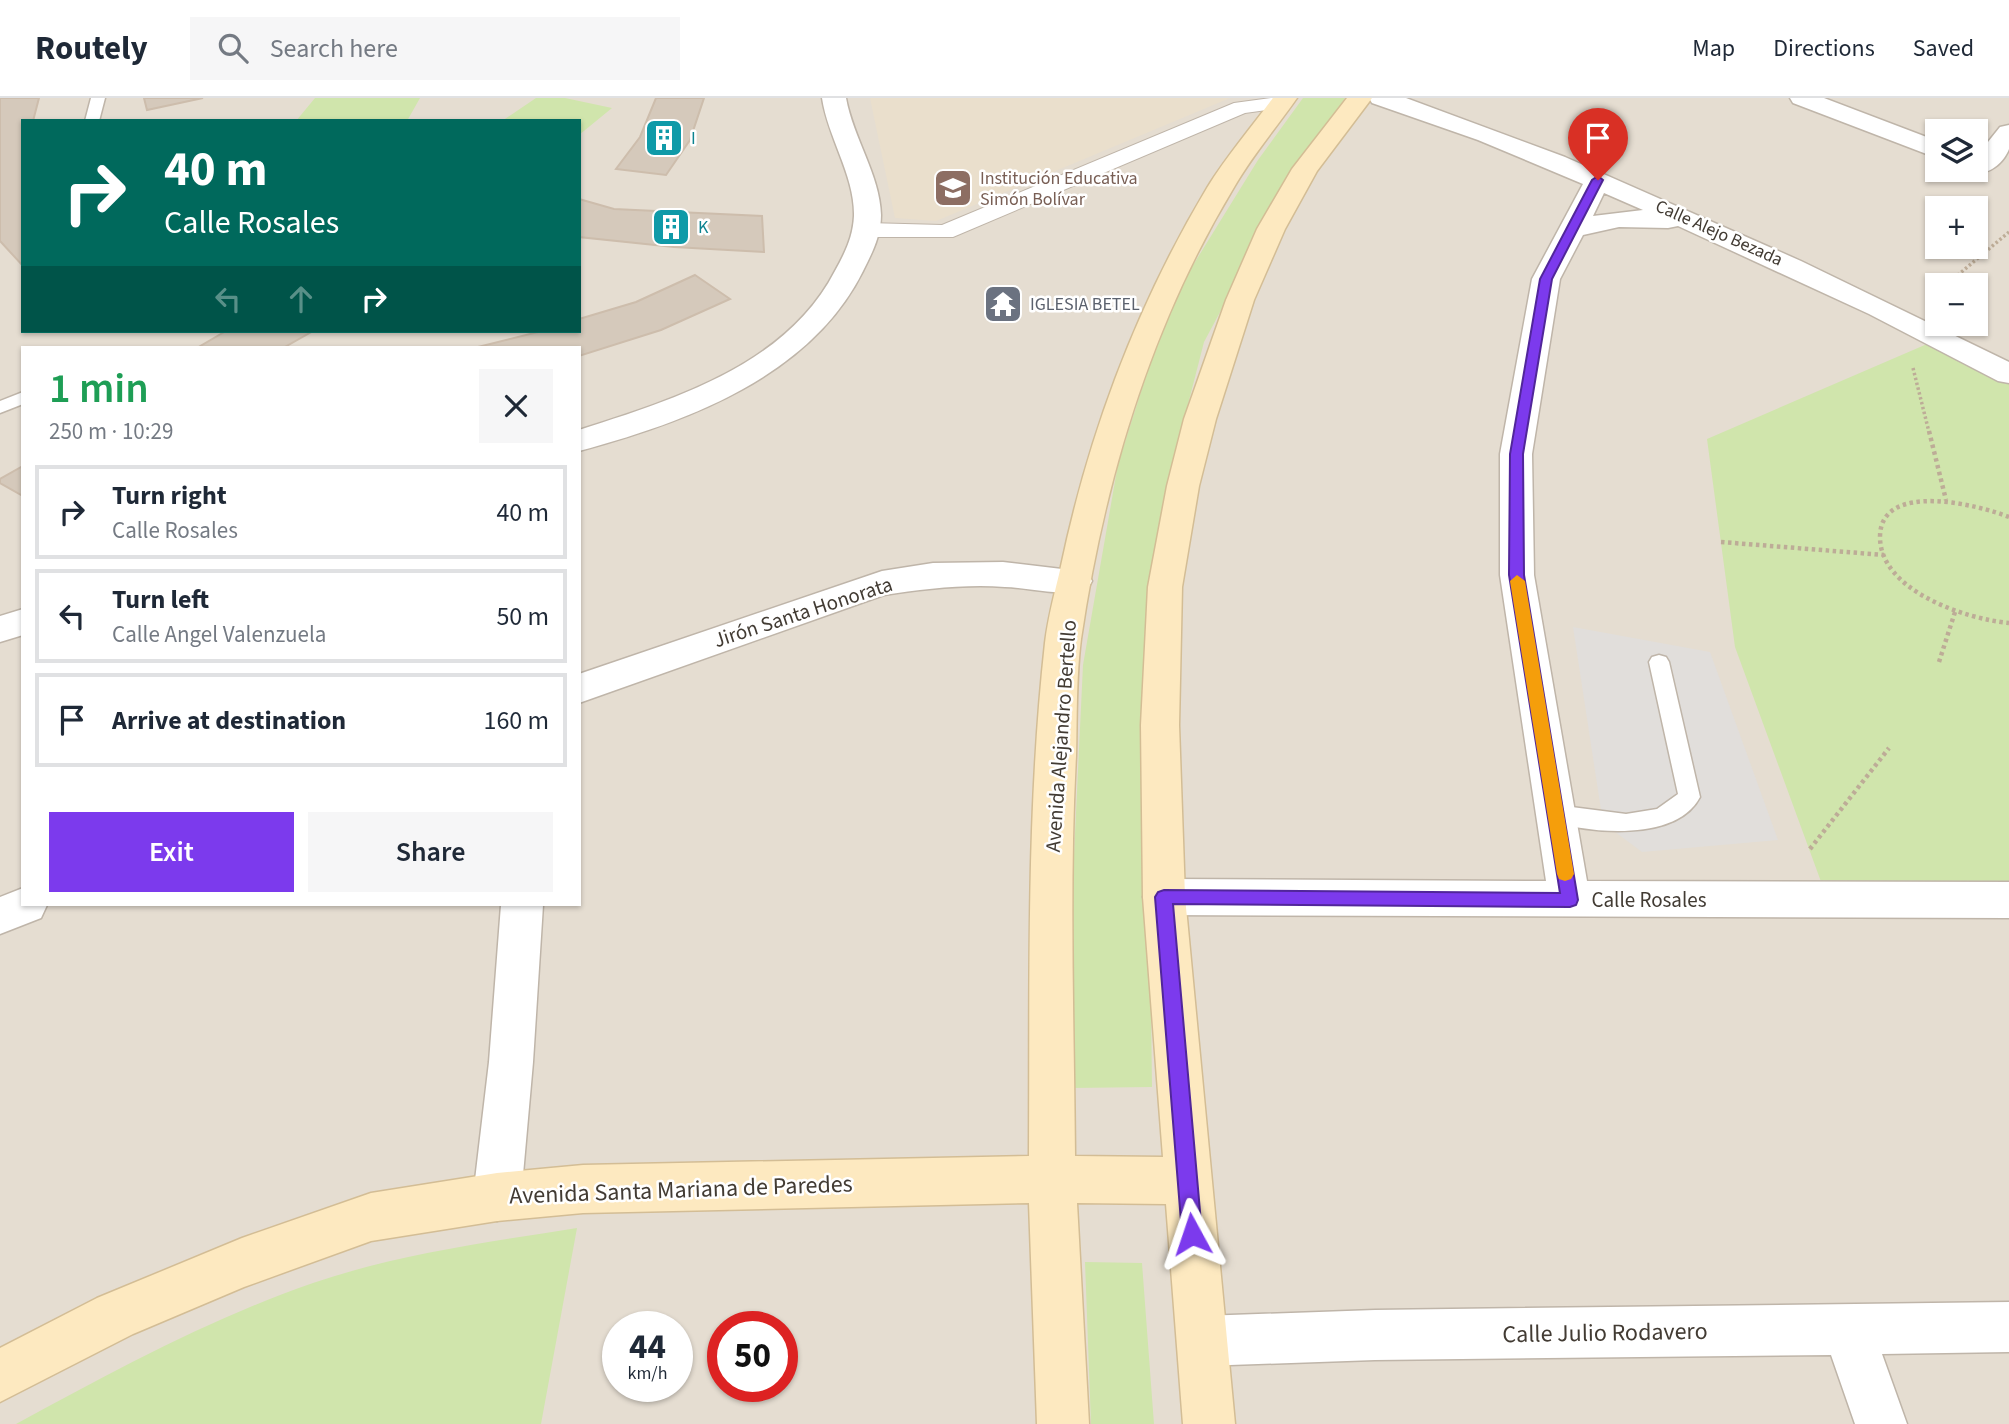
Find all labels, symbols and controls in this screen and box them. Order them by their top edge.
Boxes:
search box [190,17,680,80]
text: Routely [35,25,148,72]
icon: search [214,29,252,67]
text: Search here [270,30,398,67]
text: Map [1692,31,1735,66]
text: Directions [1773,31,1875,66]
text: Saved [1913,31,1974,66]
pin [1568,108,1628,180]
building icon: I [643,117,685,159]
icon: arrive [1579,119,1617,157]
map controls [1925,119,1988,336]
button: layers [1925,119,1988,182]
place label: I [691,126,696,151]
text: 40 m [164,135,268,205]
icon: right [49,147,140,238]
place label: Institución Educativa Simón Bolívar [980,166,1138,212]
school or university icon: Institución Educativa Simón Bolívar [932,167,974,209]
street label: Calle Alejo Bezada [1651,194,1787,272]
button: + [1925,196,1988,259]
text: Calle Rosales [164,200,339,246]
building icon: K [650,206,692,248]
place label: K [698,215,709,240]
button: − [1925,273,1988,336]
icon: left [209,280,247,318]
icon: ahead [282,280,320,318]
icon: right [355,280,393,318]
temple icon: IGLESIA BETEL [982,283,1024,325]
place label: IGLESIA BETEL [1030,292,1140,317]
text: 1 min [49,359,149,419]
button: close [479,369,553,443]
text: 250 m · 10:29 [49,415,173,448]
text: Turn right [112,477,227,514]
icon: right [53,493,91,531]
text: 40 m [496,494,549,531]
text: Calle Rosales [112,514,238,547]
street label: Jirón Santa Honorata [710,569,896,655]
text: Turn left [112,581,209,618]
icon: left [53,597,91,635]
text: 50 m [496,598,549,635]
text: Calle Angel Valenzuela [112,618,326,651]
street label: Avenida Alejandro Bertello [1038,619,1084,853]
icon: arrive [53,701,91,739]
text: Arrive at destination [112,702,346,739]
text: 160 m [483,702,549,739]
button: Exit [49,812,294,892]
button: Share [308,812,553,892]
street label: Calle Rosales [1592,885,1707,915]
street label: Avenida Santa Mariana de Paredes [509,1167,853,1213]
position arrow [1155,1197,1229,1271]
speed limit sign: 50 [707,1311,798,1402]
street label: Calle Julio Rodavero [1502,1314,1708,1352]
text: 44 [629,1322,666,1372]
text: km/h [628,1361,667,1386]

